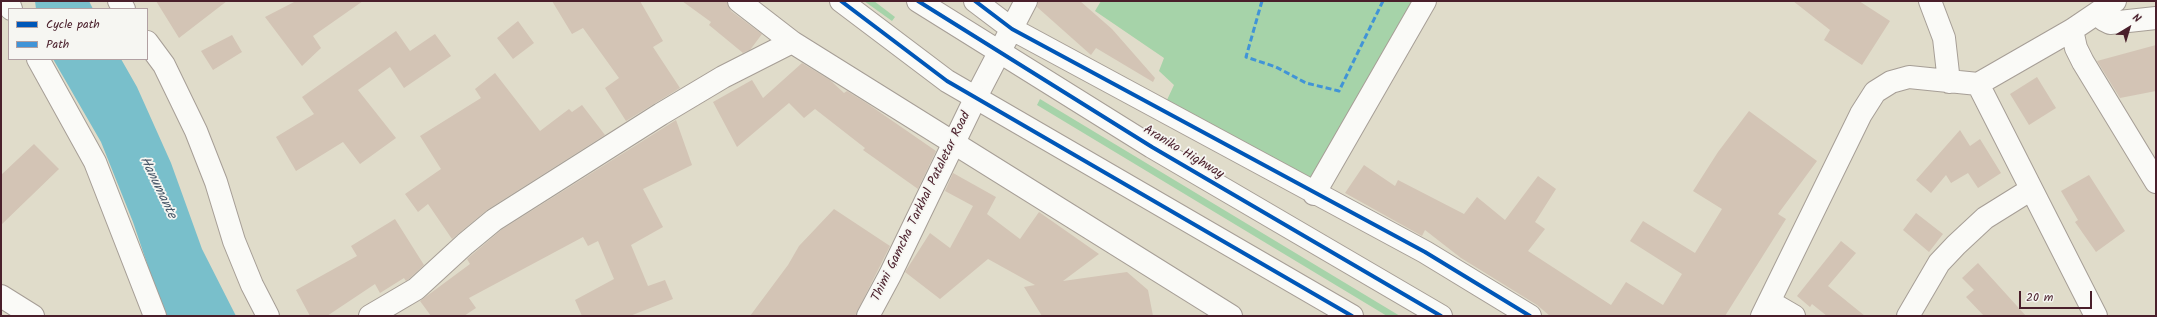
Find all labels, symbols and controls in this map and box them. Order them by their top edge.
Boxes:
legend [8,8,148,60]
north arrow [2109,8,2149,48]
text: N [2128,9,2145,28]
text: Cycle path [46,15,100,34]
text: Path [46,35,69,54]
street label: Thimi Gamcha Tarkhal Pataletar Road [869,110,975,304]
street label: Araniko Highway [1140,123,1226,183]
water label: Hanumante [135,154,179,222]
scale bar [2021,283,2094,309]
text: 20 m [2026,288,2053,307]

